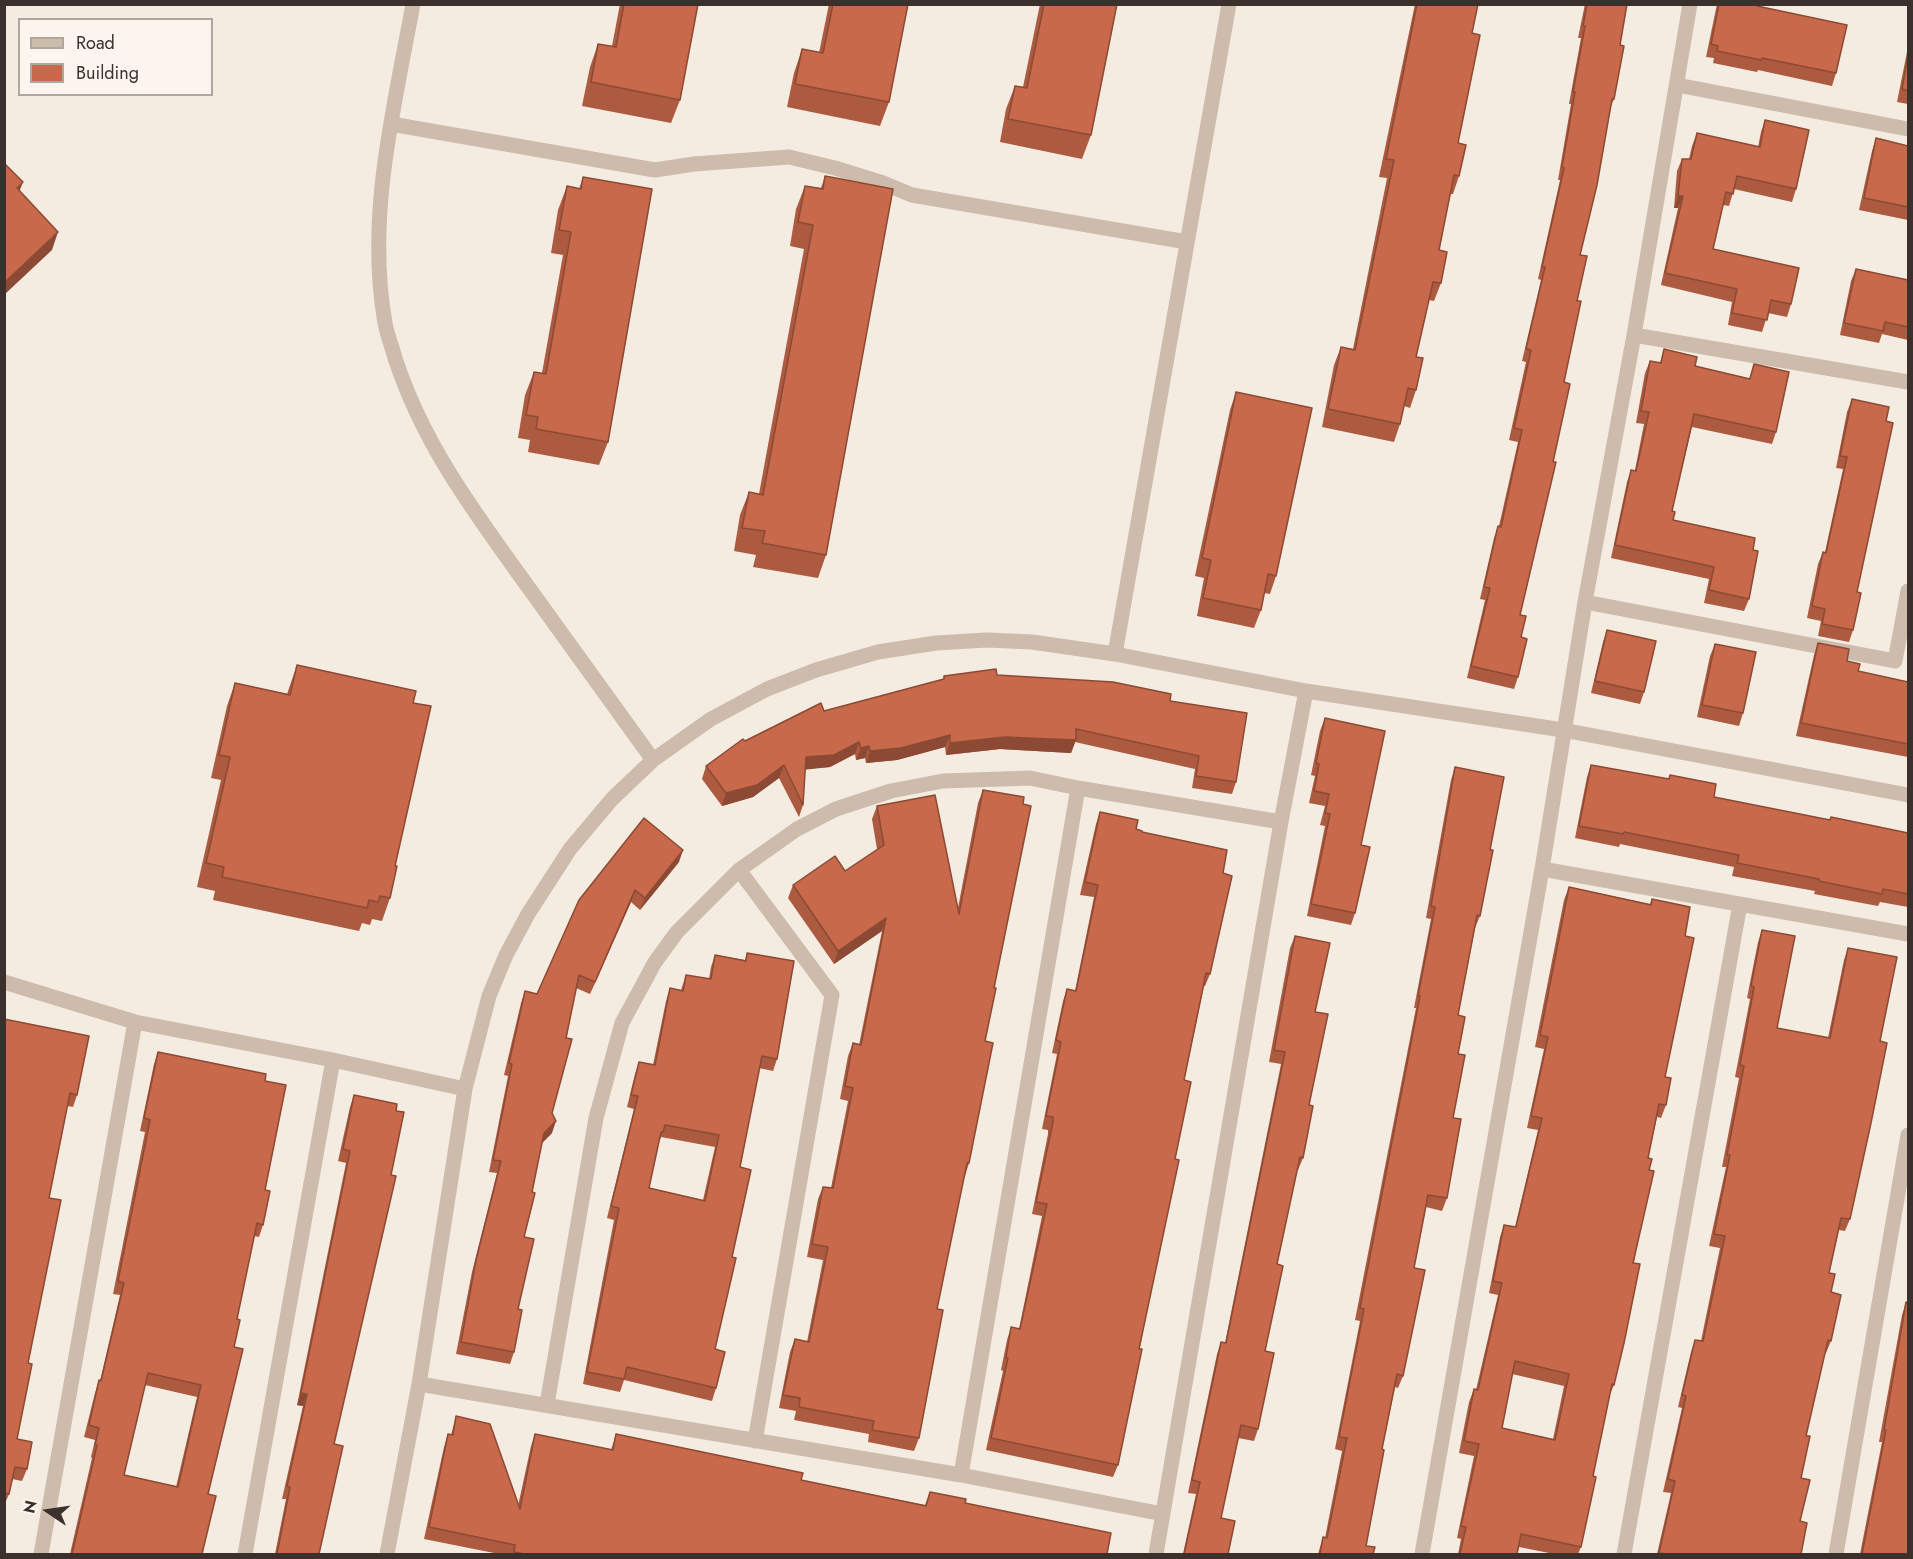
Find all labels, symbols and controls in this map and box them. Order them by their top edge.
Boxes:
legend [18,18,213,96]
text: Road [76,30,115,56]
text: Building [76,60,139,86]
north arrow [18,1481,78,1541]
text: N [17,1498,43,1516]

